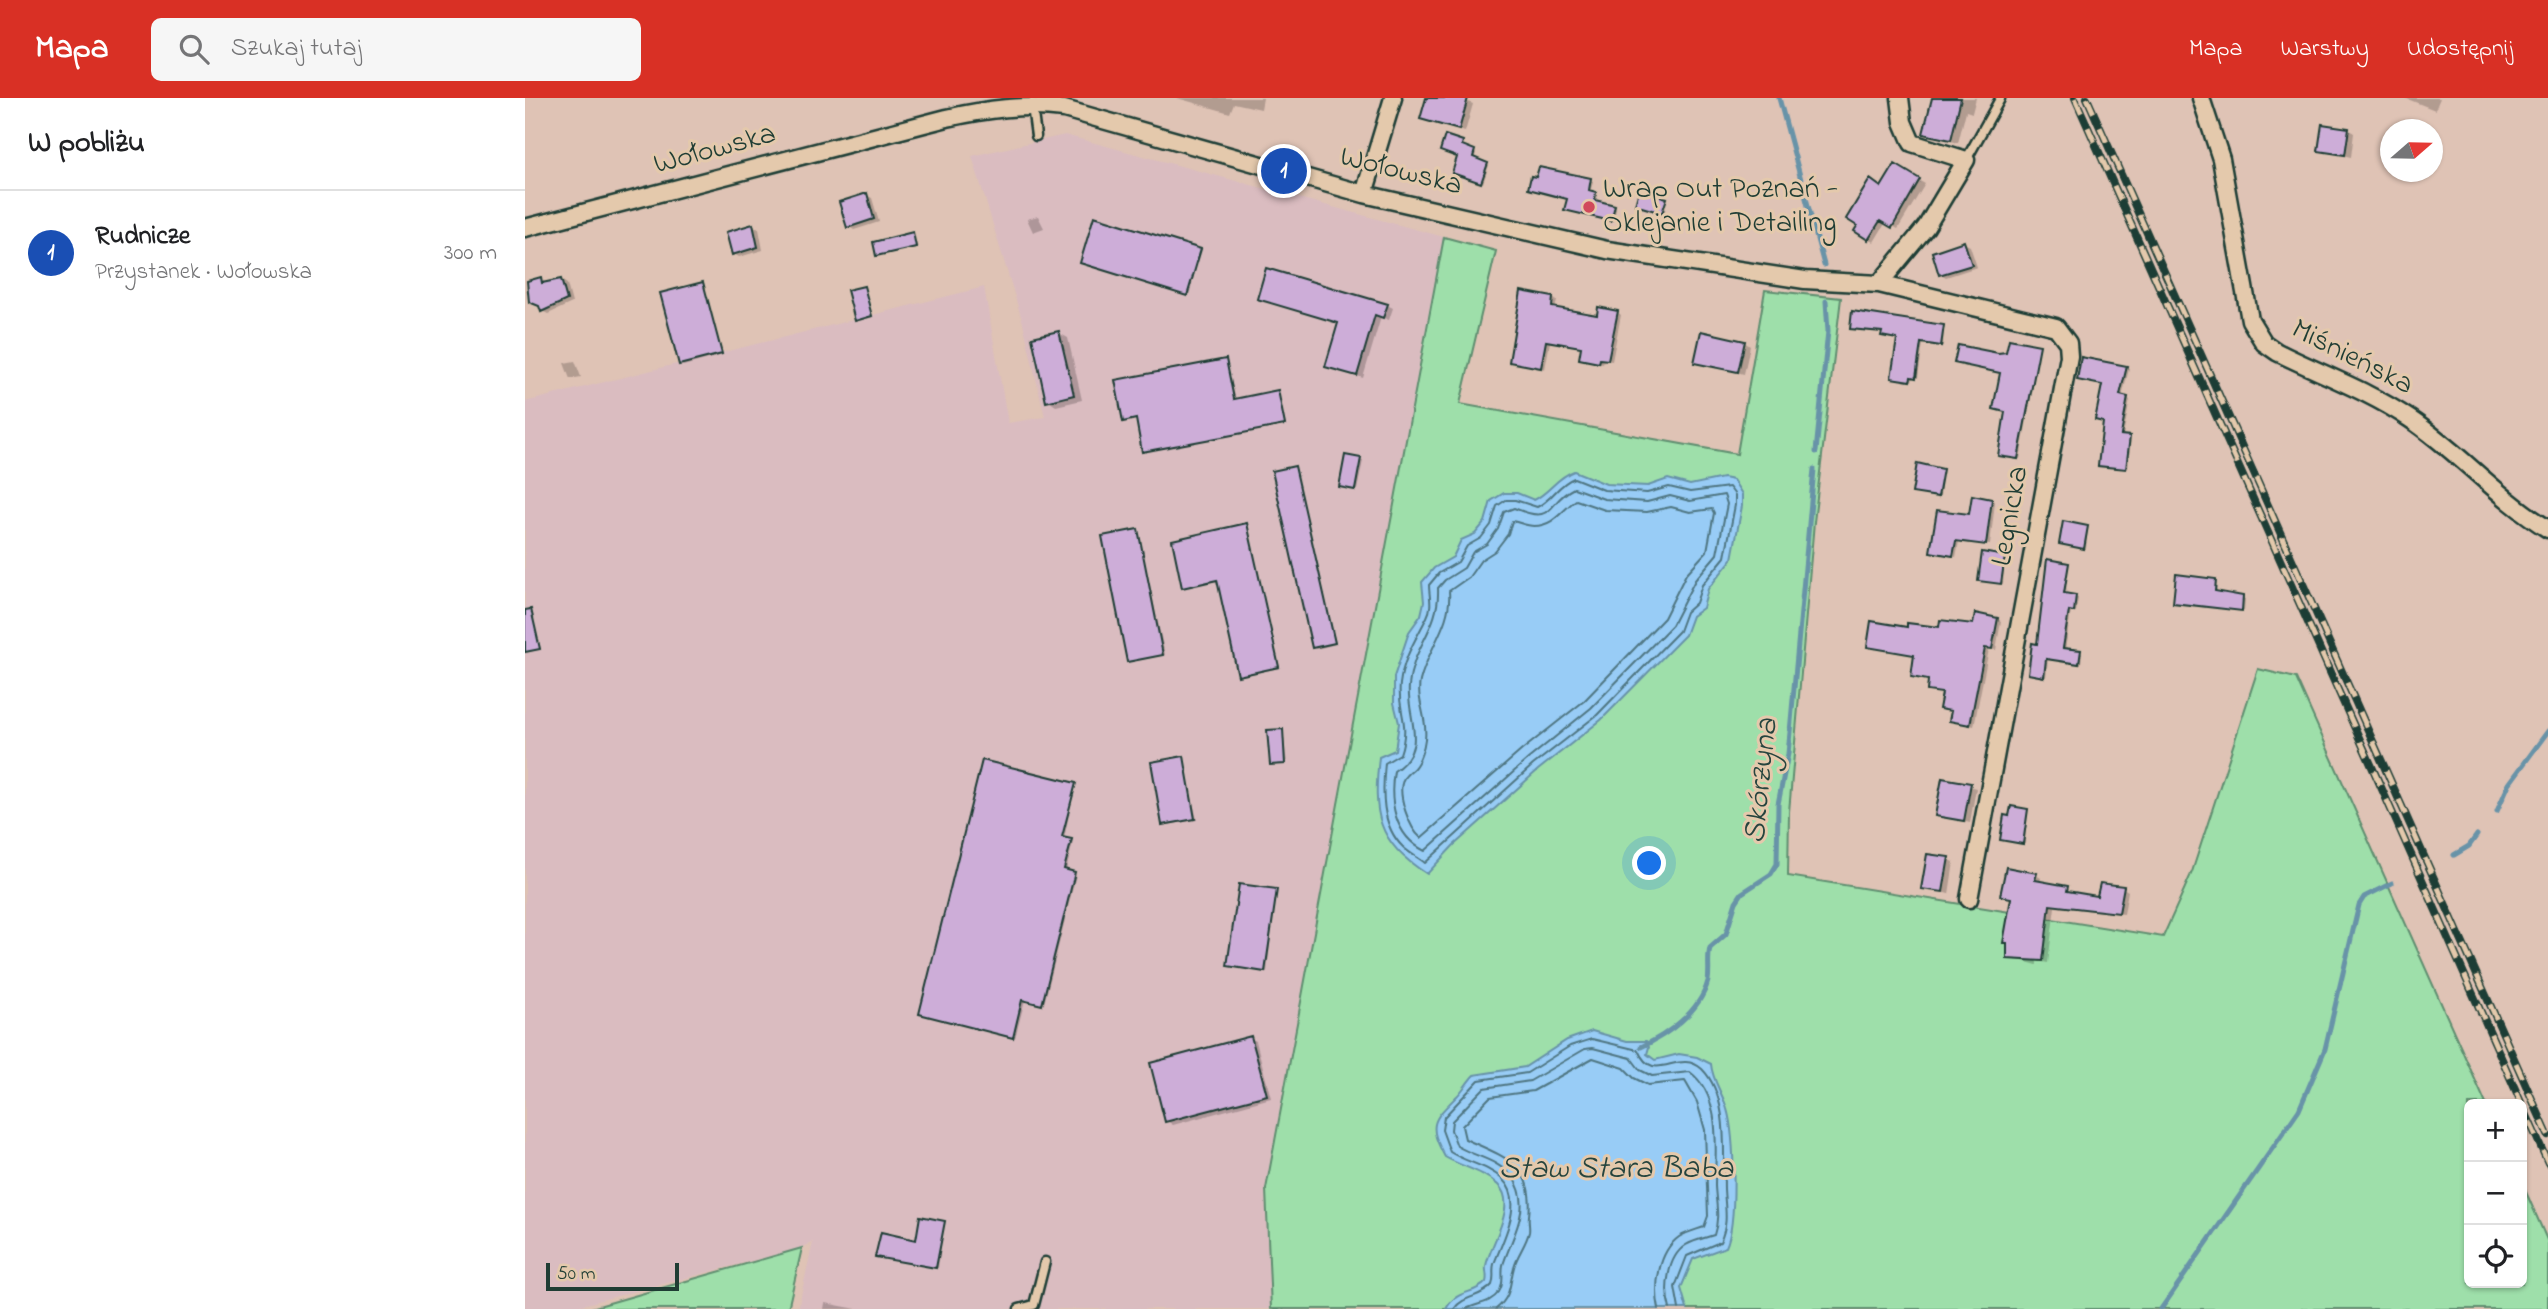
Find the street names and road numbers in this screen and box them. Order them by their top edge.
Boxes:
street label: Wołowska [649,113,781,187]
street label: Wołowska [1335,136,1467,208]
street label: Miśnieńska [2283,308,2421,408]
street label: Legnicka [1981,463,2041,569]

